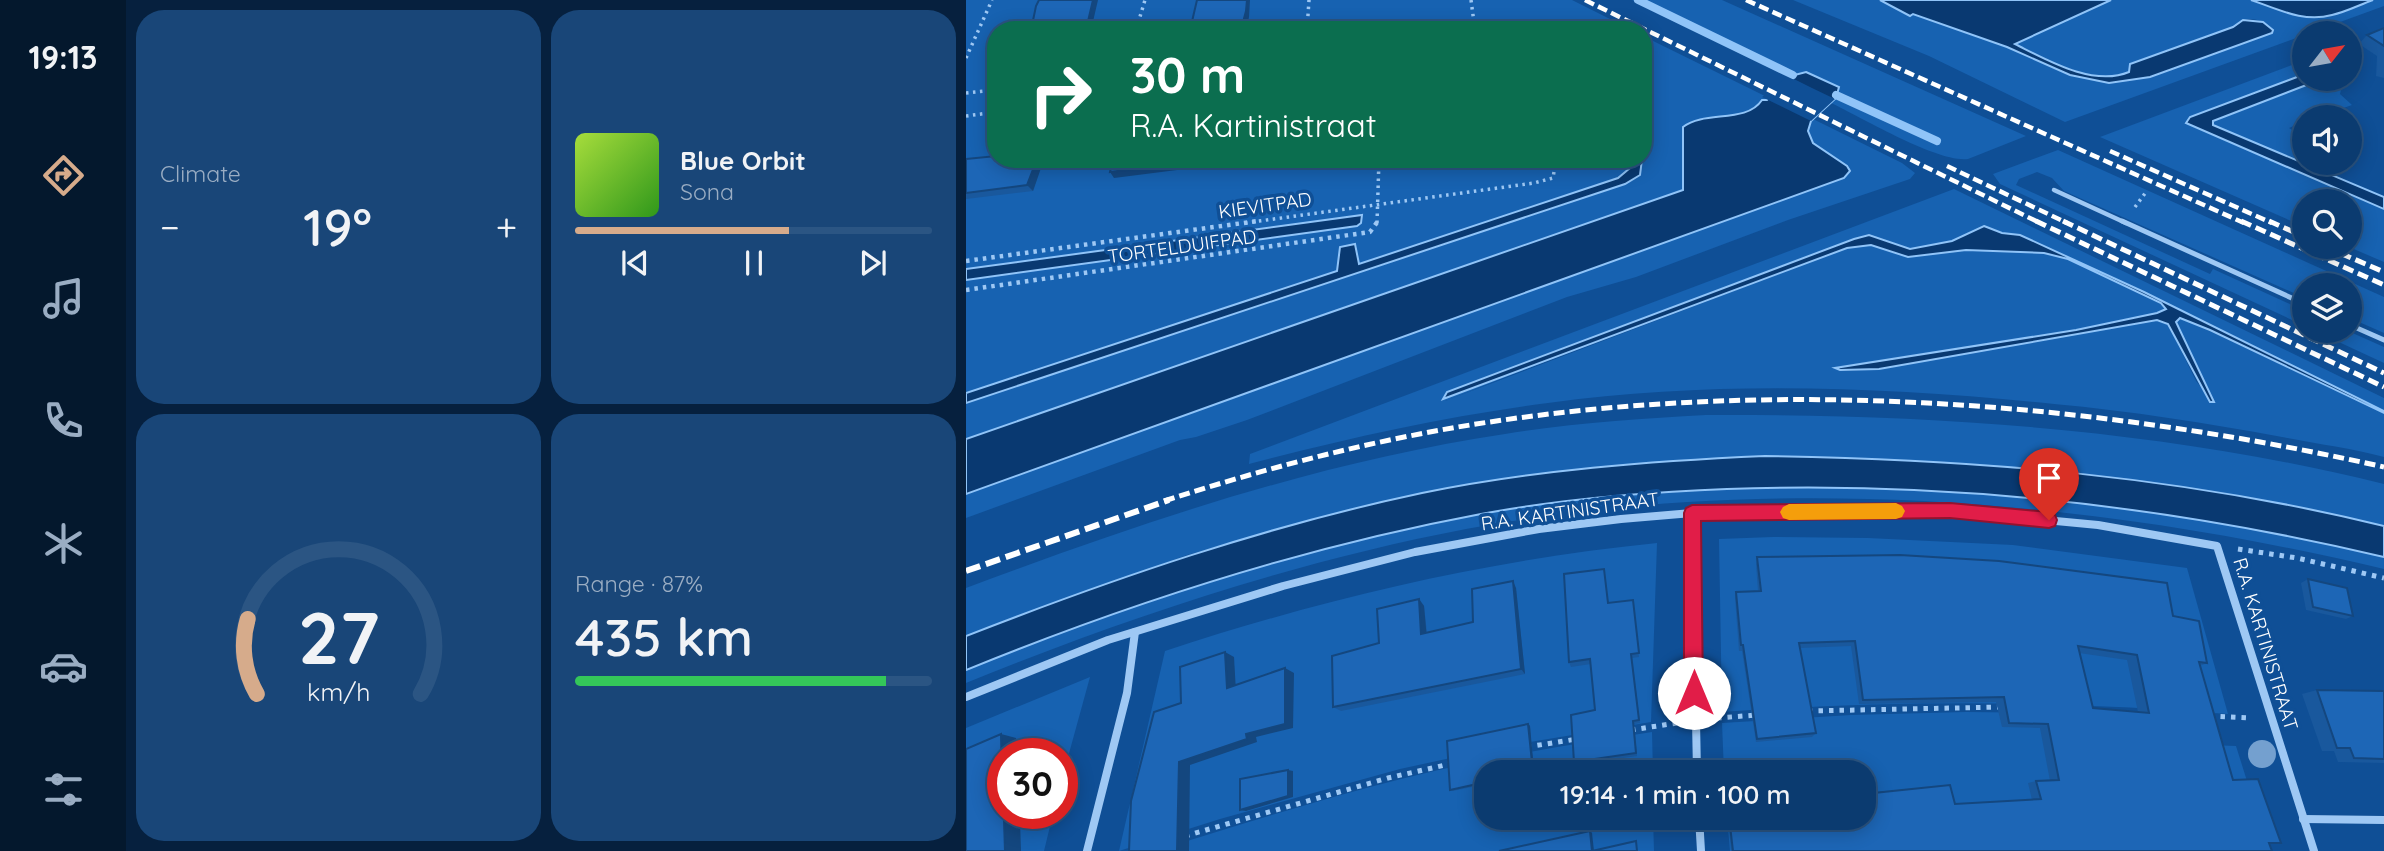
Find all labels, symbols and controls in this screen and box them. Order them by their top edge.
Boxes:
north arrow [2292,21,2362,91]
map controls [2292,21,2362,343]
text: 19:13 [29,37,98,77]
text: 30 m [1130,44,1245,105]
icon: right [1015,49,1106,140]
text: R.A. Kartinistraat [1130,105,1377,145]
button: sound [2292,105,2362,175]
text: Blue Orbit [680,144,806,177]
icon: directions [39,151,88,200]
text: Climate [160,159,241,188]
text: Sona [680,177,734,206]
street label: KIEVITPAD [1217,187,1313,223]
button: search [2292,189,2362,259]
text: 19° [303,194,372,259]
text: − [160,203,180,251]
text: + [496,203,517,251]
street label: TORTELDUIFPAD [1106,224,1258,268]
icon: previous [616,244,654,282]
icon: pause [735,244,773,282]
icon: next [854,244,892,282]
button: layers [2292,273,2362,343]
icon: music [39,274,88,323]
icon: phone [39,396,88,445]
pin [2019,448,2079,520]
icon: arrive [2030,459,2068,497]
street label: R.A. KARTINISTRAAT [1479,487,1661,535]
icon: climate [39,519,88,568]
street label: R.A. KARTINISTRAAT [2228,555,2304,733]
text: Range · 87% [575,569,703,598]
text: 27 [298,591,379,682]
text: 435 km [575,604,753,669]
icon: car [39,642,88,691]
position arrow [1657,656,1731,730]
text: km/h [307,675,370,706]
speed limit sign: 30 [987,738,1078,829]
icon: filters [39,765,88,814]
text: 19:14 · 1 min · 100 m [1560,778,1790,811]

